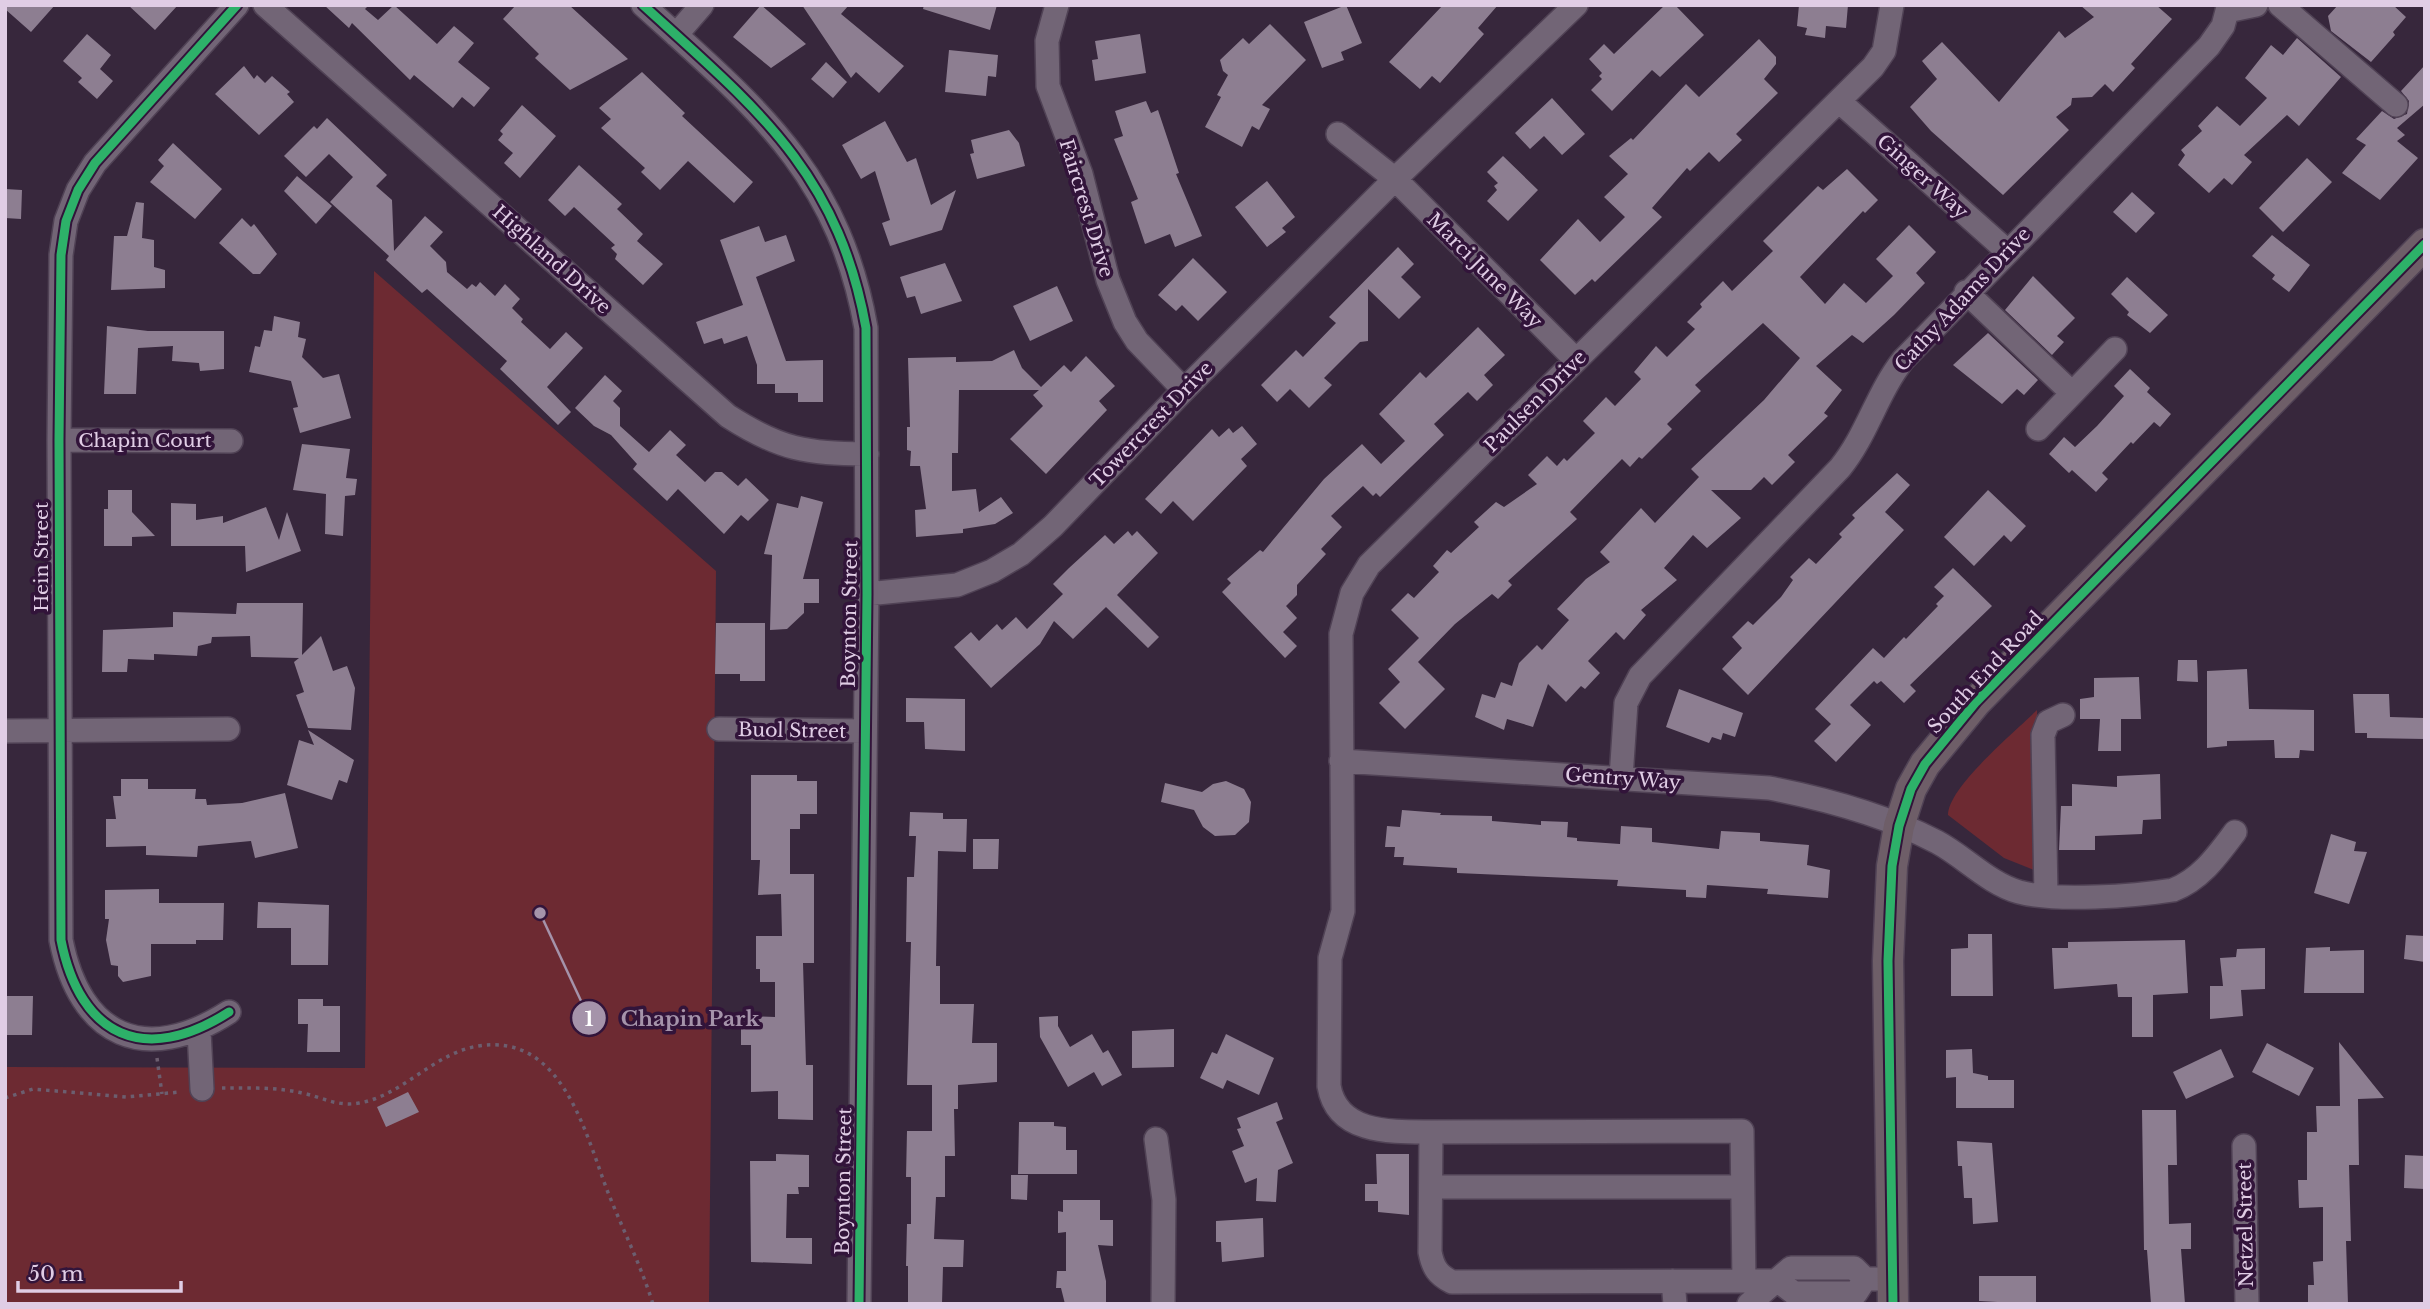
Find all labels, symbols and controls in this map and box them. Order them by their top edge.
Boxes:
street label: Ginger Way [1872,130,1973,223]
street label: Faircrest Drive [1055,136,1118,280]
street label: Highland Drive [488,200,615,318]
street label: Marci June Way [1422,208,1547,333]
street label: Cathy Adams Drive [1890,223,2035,376]
street label: Paulsen Drive [1480,346,1591,457]
street label: Towercrest Drive [1085,357,1217,492]
street label: Chapin Court [78,429,213,452]
street label: Hein Street [30,501,53,612]
street label: Boynton Street [837,539,862,688]
street label: South End Road [1923,606,2048,738]
street label: Buol Street [738,718,847,743]
street label: Gentry Way [1564,763,1682,794]
callout: Chapin Park [572,997,774,1039]
text: 1 [584,1006,594,1032]
text: Chapin Park [621,1006,760,1032]
street label: Boynton Street [831,1106,856,1255]
street label: Netzel Street [2233,1162,2258,1288]
scale bar [18,1250,180,1294]
text: 50 m [28,1261,84,1287]

